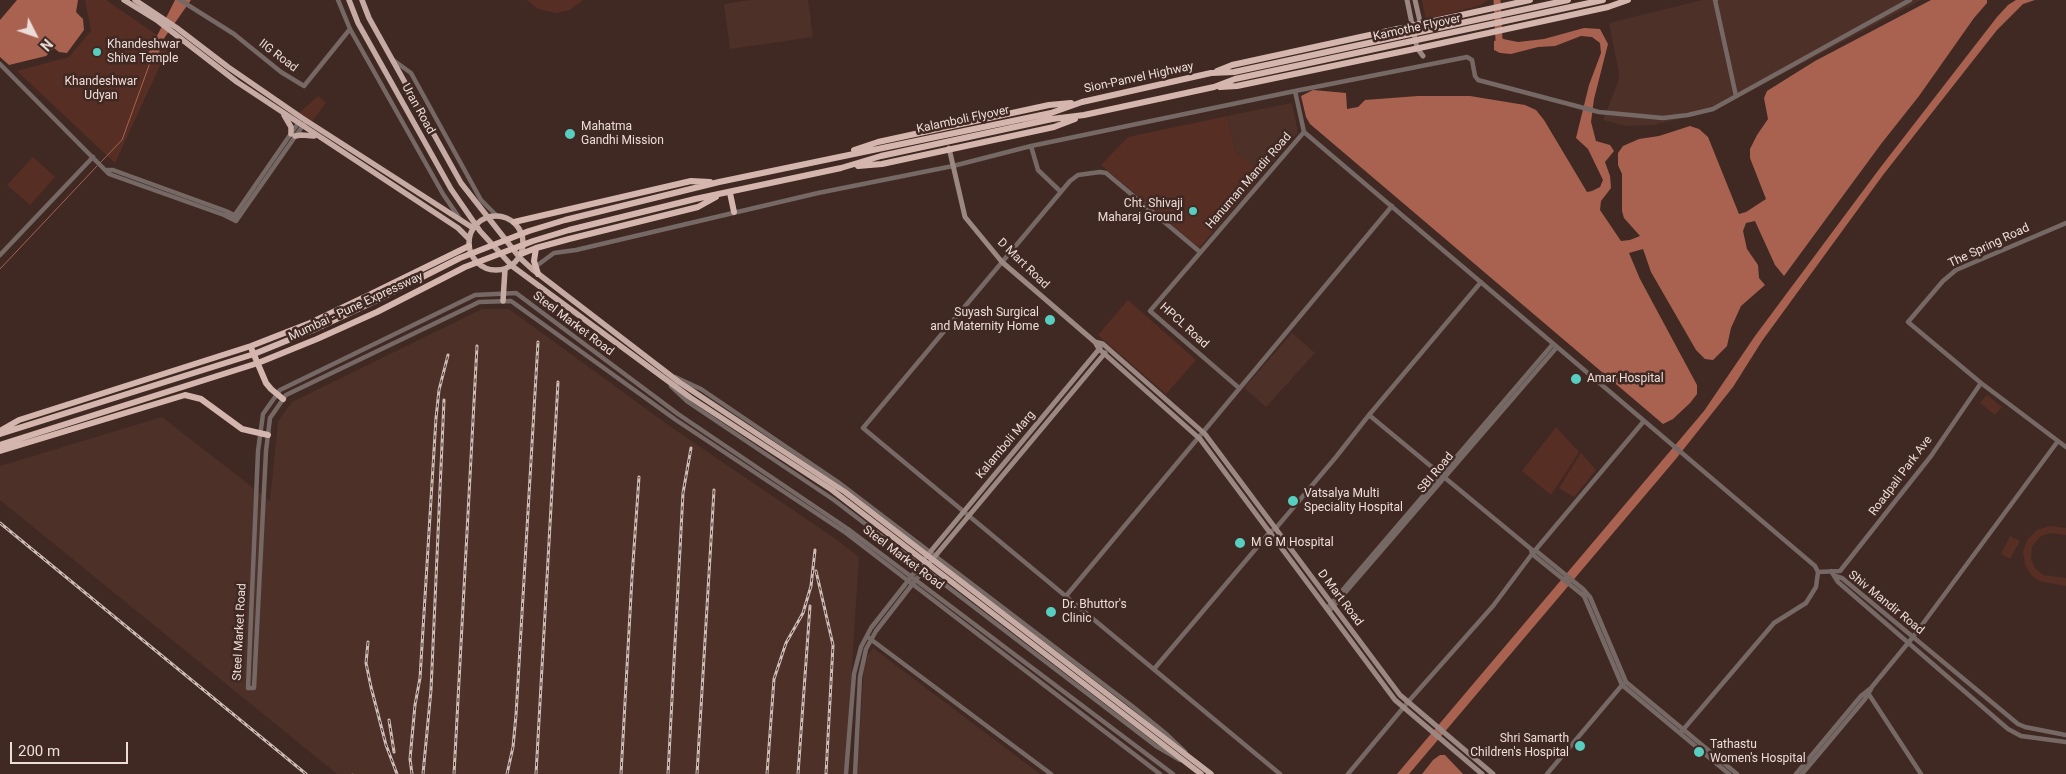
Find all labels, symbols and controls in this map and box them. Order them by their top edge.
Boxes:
north arrow [10,10,60,60]
street label: Kamothe Flyover [1372,12,1462,44]
text: N [37,36,56,54]
street label: IIG Road [256,37,300,75]
place label: Khandeshwar Shiva Temple [107,38,180,66]
marker: Khandeshwar Shiva Temple [91,46,103,58]
street label: Sion-Panvel Highway [1083,59,1195,97]
park label: Khandeshwar Udyan [65,75,137,103]
street label: Uran Road [398,81,438,137]
street label: Kalamboli Flyover [915,103,1011,137]
place label: Mahatma Gandhi Mission [581,120,664,148]
marker: Mahatma Gandhi Mission [563,127,577,141]
street label: Hanuman Mandir Road [1203,130,1295,232]
place label: Cht. Shivaji Maharaj Ground [1098,197,1183,225]
marker: Cht. Shivaji Maharaj Ground [1187,205,1199,217]
street label: The Spring Road [1946,221,2032,271]
street label: D Mart Road [994,236,1052,292]
street label: Mumbai - Pune Expressway [287,270,425,344]
street label: Steel Market Road [530,289,616,359]
street label: HPCL Road [1157,300,1211,352]
place label: Suyash Surgical and Maternity Home [930,306,1039,334]
marker: Suyash Surgical and Maternity Home [1043,313,1057,327]
marker: Amar Hospital [1569,372,1583,386]
place label: Amar Hospital [1587,372,1664,386]
street label: Kalamboli Marg [973,408,1039,482]
street label: Roadpali Park Ave [1866,433,1936,519]
street label: SBI Road [1415,450,1457,496]
place label: Vatsalya Multi Speciality Hospital [1304,487,1403,515]
marker: Vatsalya Multi Speciality Hospital [1286,494,1300,508]
street label: Steel Market Road [860,523,946,593]
marker: M G M Hospital [1233,536,1247,550]
place label: M G M Hospital [1251,536,1334,550]
street label: D Mart Road [1314,567,1366,629]
street label: Shiv Mandir Road [1845,568,1927,638]
street label: Steel Market Road [230,583,250,681]
place label: Dr. Bhuttor's Clinic [1062,598,1127,626]
marker: Dr. Bhuttor's Clinic [1044,605,1058,619]
scale bar [12,732,130,764]
place label: Shri Samarth Children's Hospital [1470,732,1569,760]
place label: Tathastu Women's Hospital [1710,738,1806,766]
marker: Shri Samarth Children's Hospital [1573,739,1587,753]
text: 200 m [18,742,60,760]
marker: Tathastu Women's Hospital [1692,745,1706,759]

